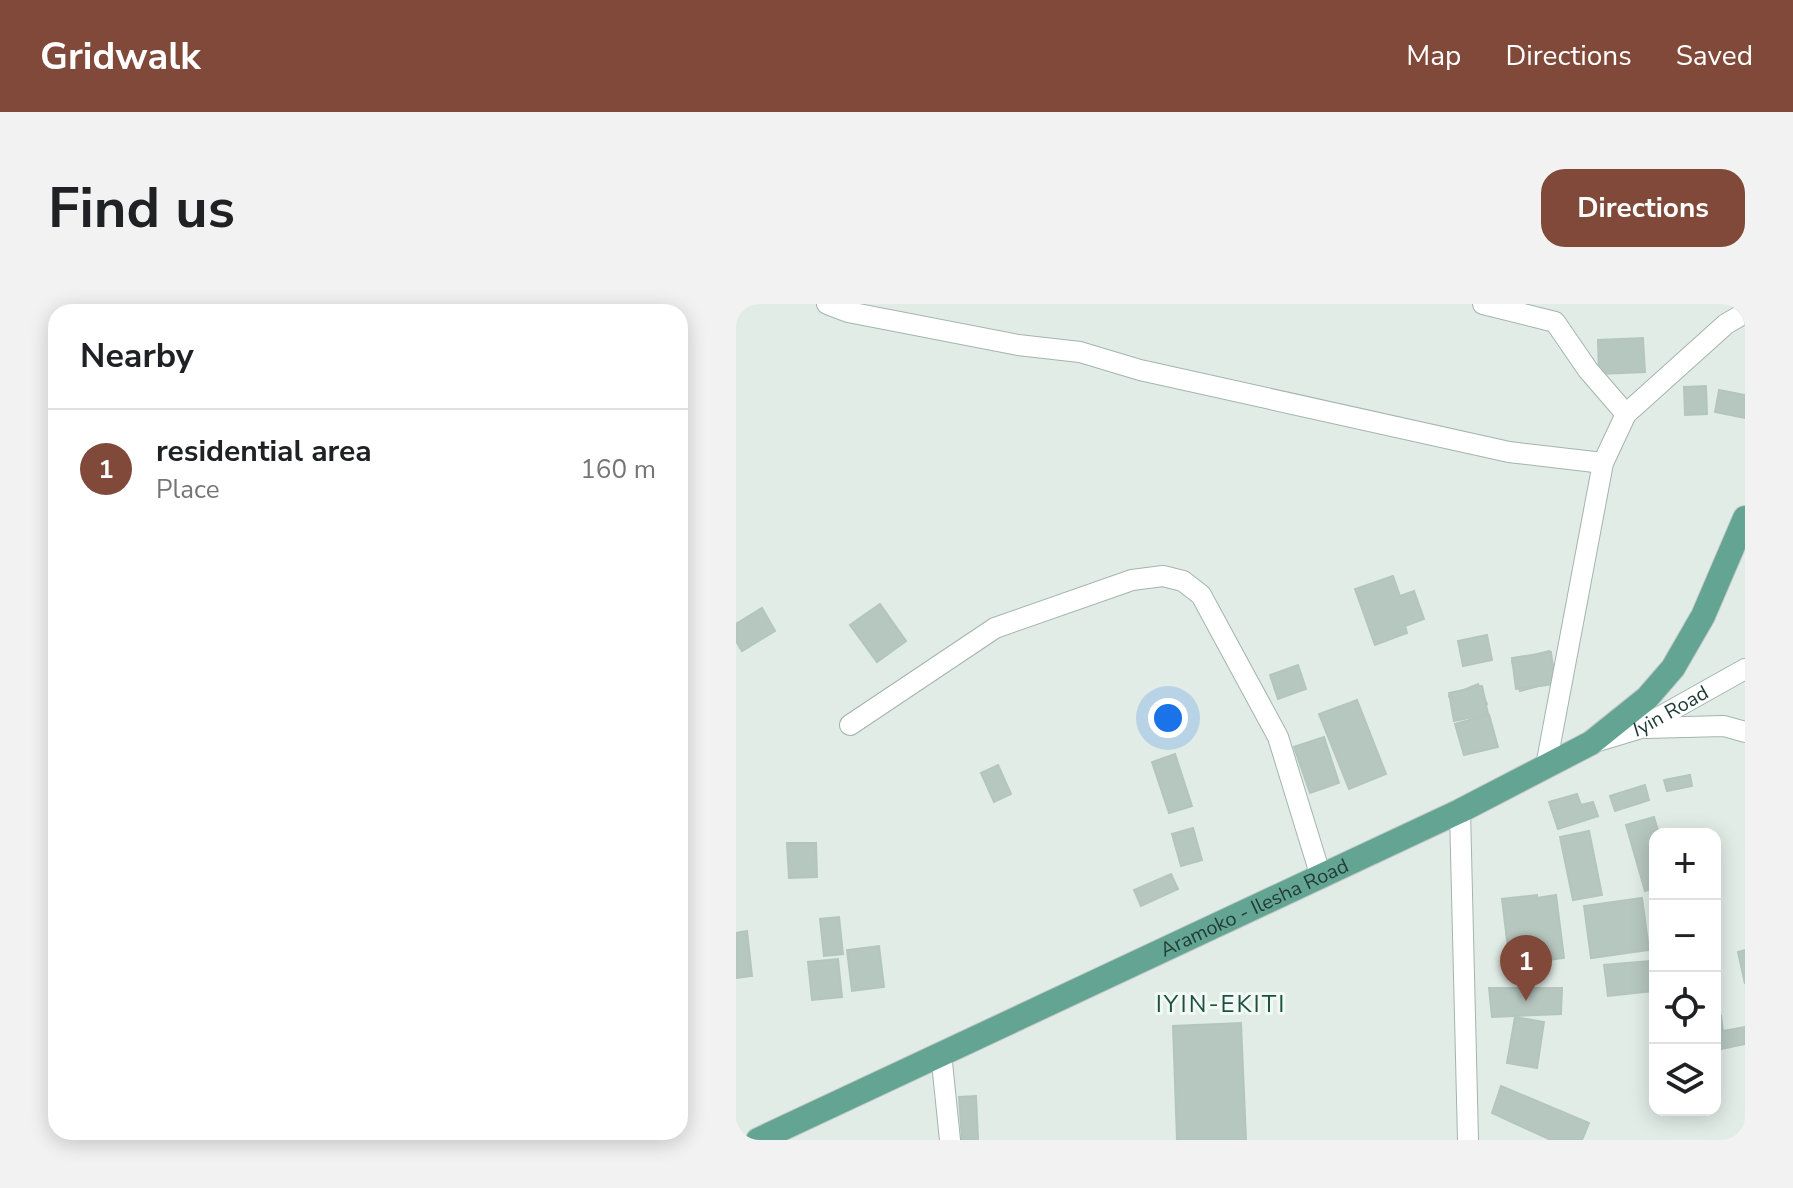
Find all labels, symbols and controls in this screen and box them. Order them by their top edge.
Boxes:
text: Gridwalk [40,31,201,82]
text: Map [1406,37,1461,75]
text: Directions [1505,37,1632,75]
text: Saved [1676,37,1753,75]
button: Directions [1541,169,1745,247]
text: Find us [48,170,235,247]
text: Nearby [80,333,194,379]
text: residential area [156,431,372,472]
text: 1 [98,452,114,487]
text: 160 m [580,452,656,487]
text: Place [156,472,220,507]
street label: Iyin Road [1630,679,1713,743]
your location [1148,698,1188,738]
map controls [1649,828,1721,1116]
button: + [1649,828,1721,900]
street label: Aramoko - Ilesha Road [1156,852,1353,963]
button: − [1649,900,1721,972]
pin: 1 [1500,935,1552,1001]
button: locate [1649,972,1721,1044]
district label: IYIN-EKITI [1156,988,1286,1020]
button: layers [1649,1044,1721,1116]

